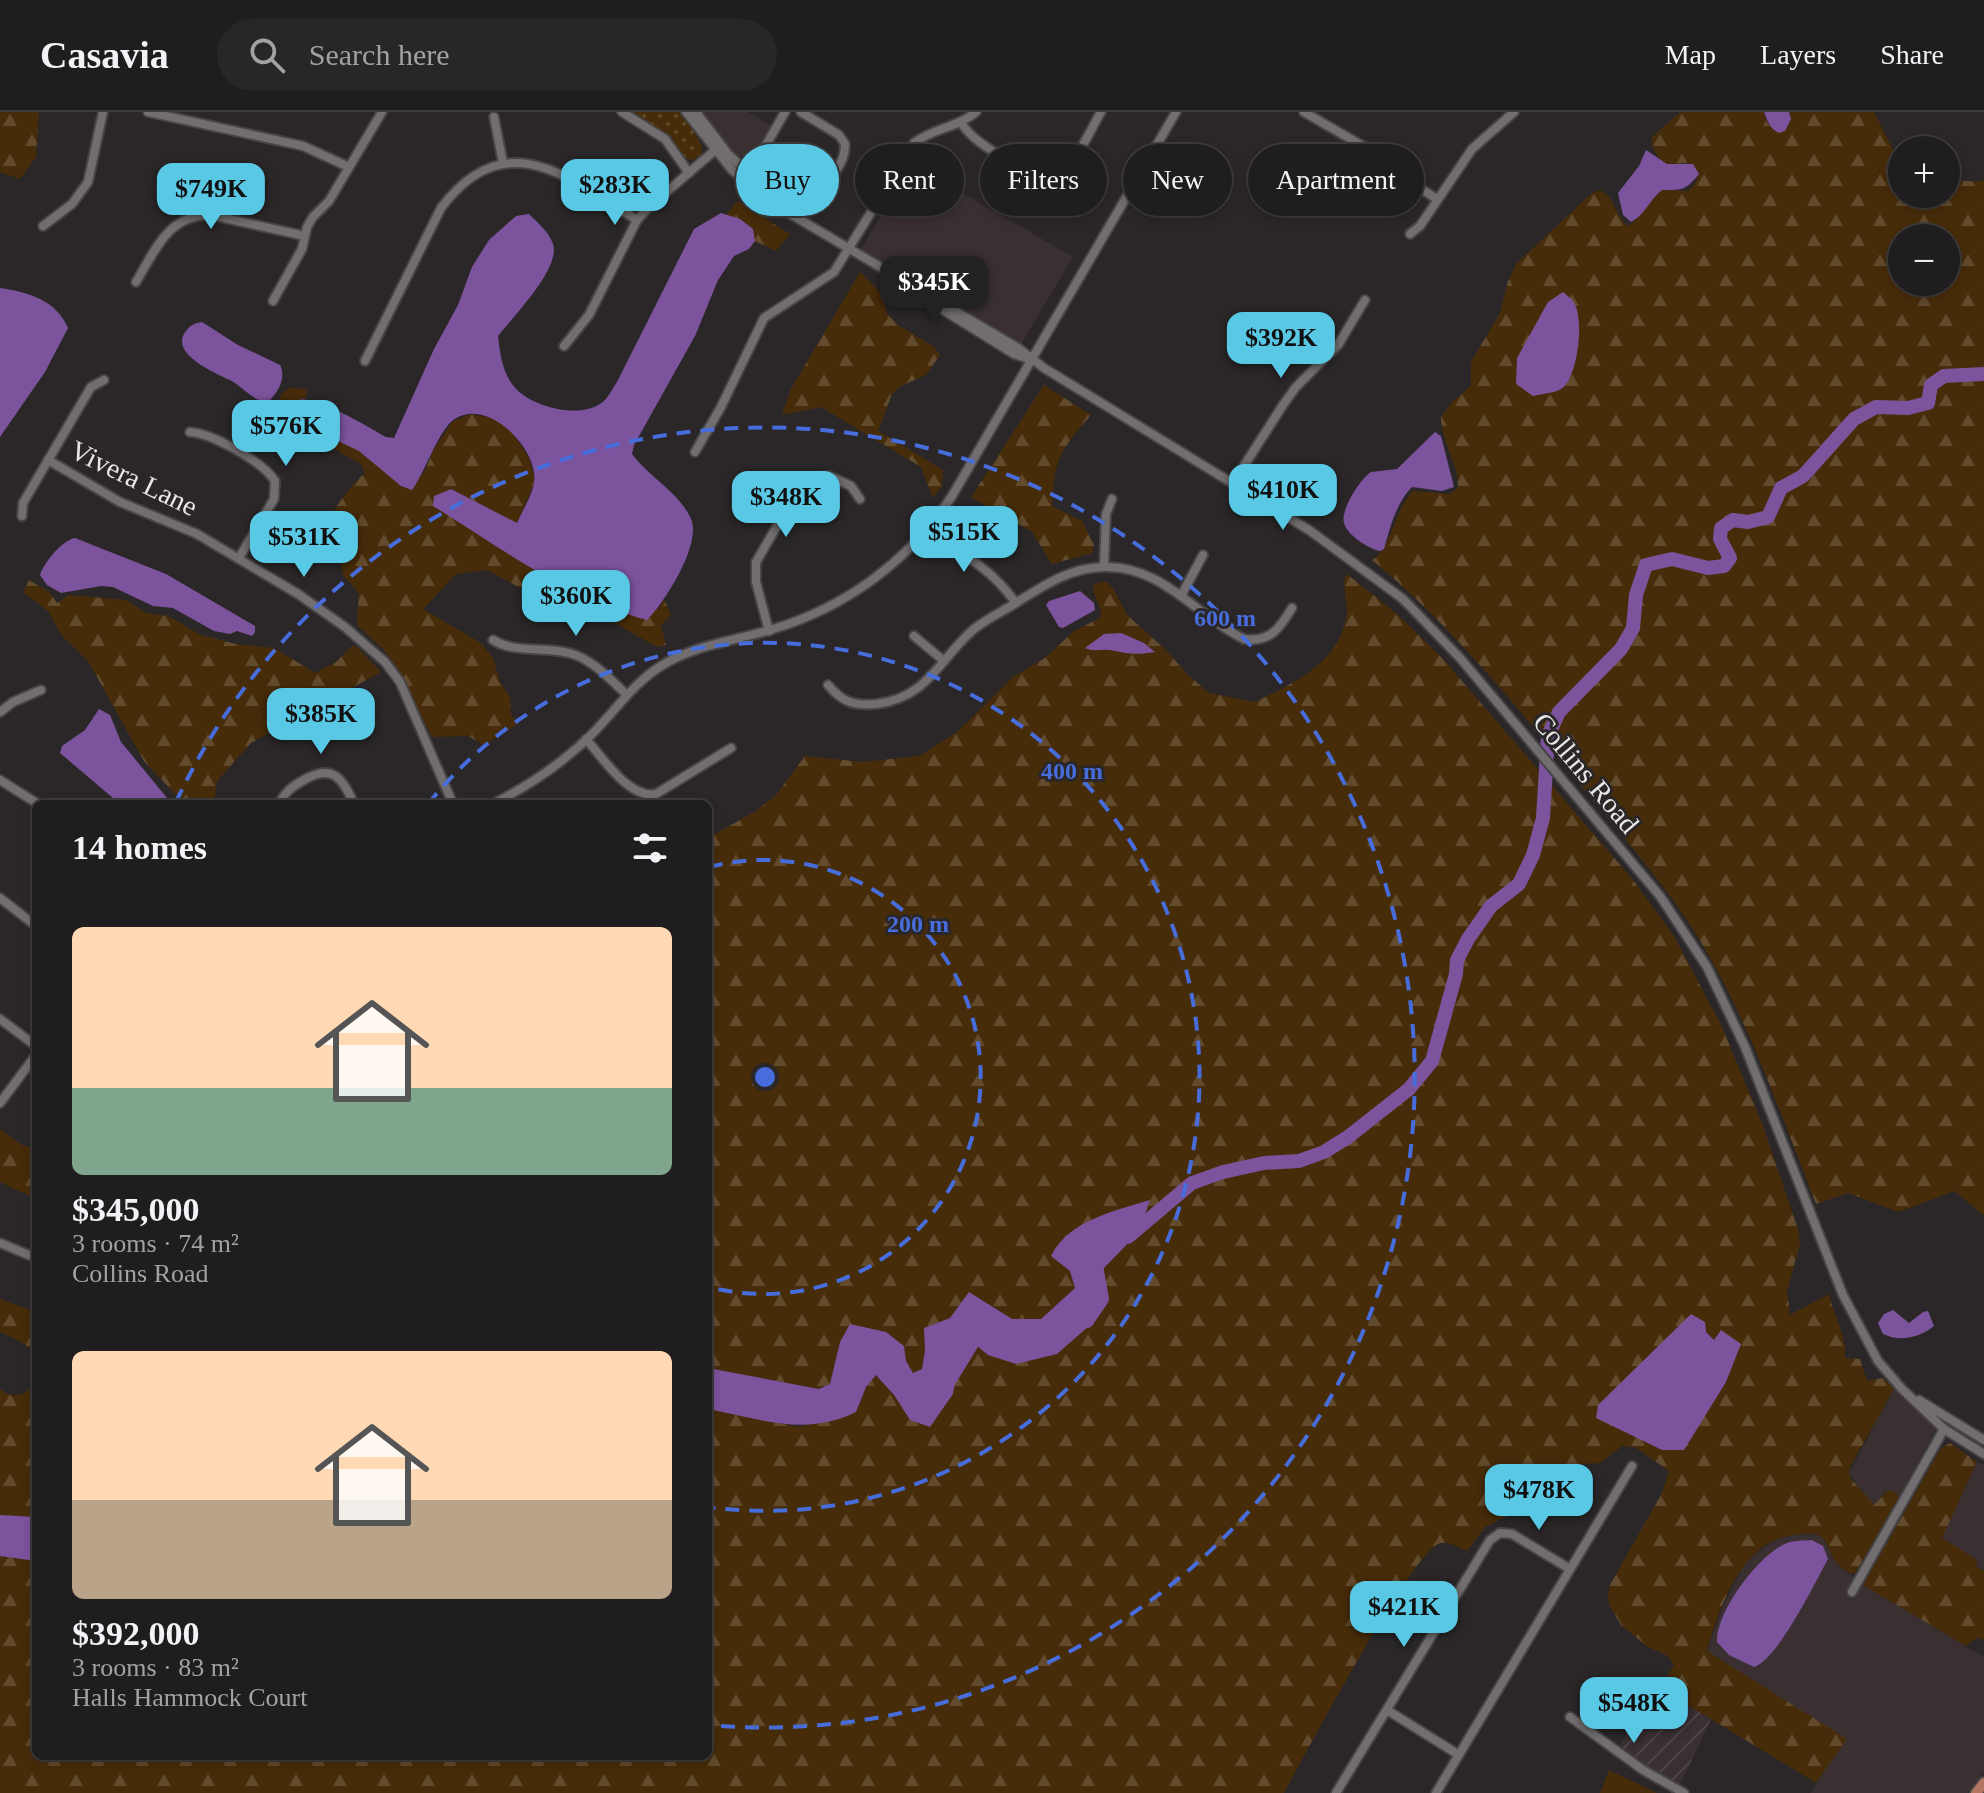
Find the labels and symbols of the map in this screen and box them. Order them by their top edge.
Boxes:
pin: $283K [559,159,671,227]
pin: $749K [155,163,267,231]
pin: $345K [878,256,990,324]
pin: $392K [1225,312,1337,380]
pin: $576K [230,400,342,468]
street label: Vivera Lane [65,434,203,522]
pin: $410K [1227,464,1339,532]
pin: $348K [730,471,842,539]
pin: $515K [908,506,1020,574]
pin: $531K [248,511,360,579]
pin: $360K [520,570,632,638]
text: 600 m [1194,605,1256,631]
pin: $385K [265,688,377,756]
street label: Collins Road [1527,707,1645,839]
text: 400 m [1041,758,1103,784]
text: 200 m [887,911,949,937]
centre of rings [751,1063,779,1091]
pin: $478K [1483,1464,1595,1532]
pin: $421K [1348,1581,1460,1649]
pin: $548K [1578,1677,1690,1745]

